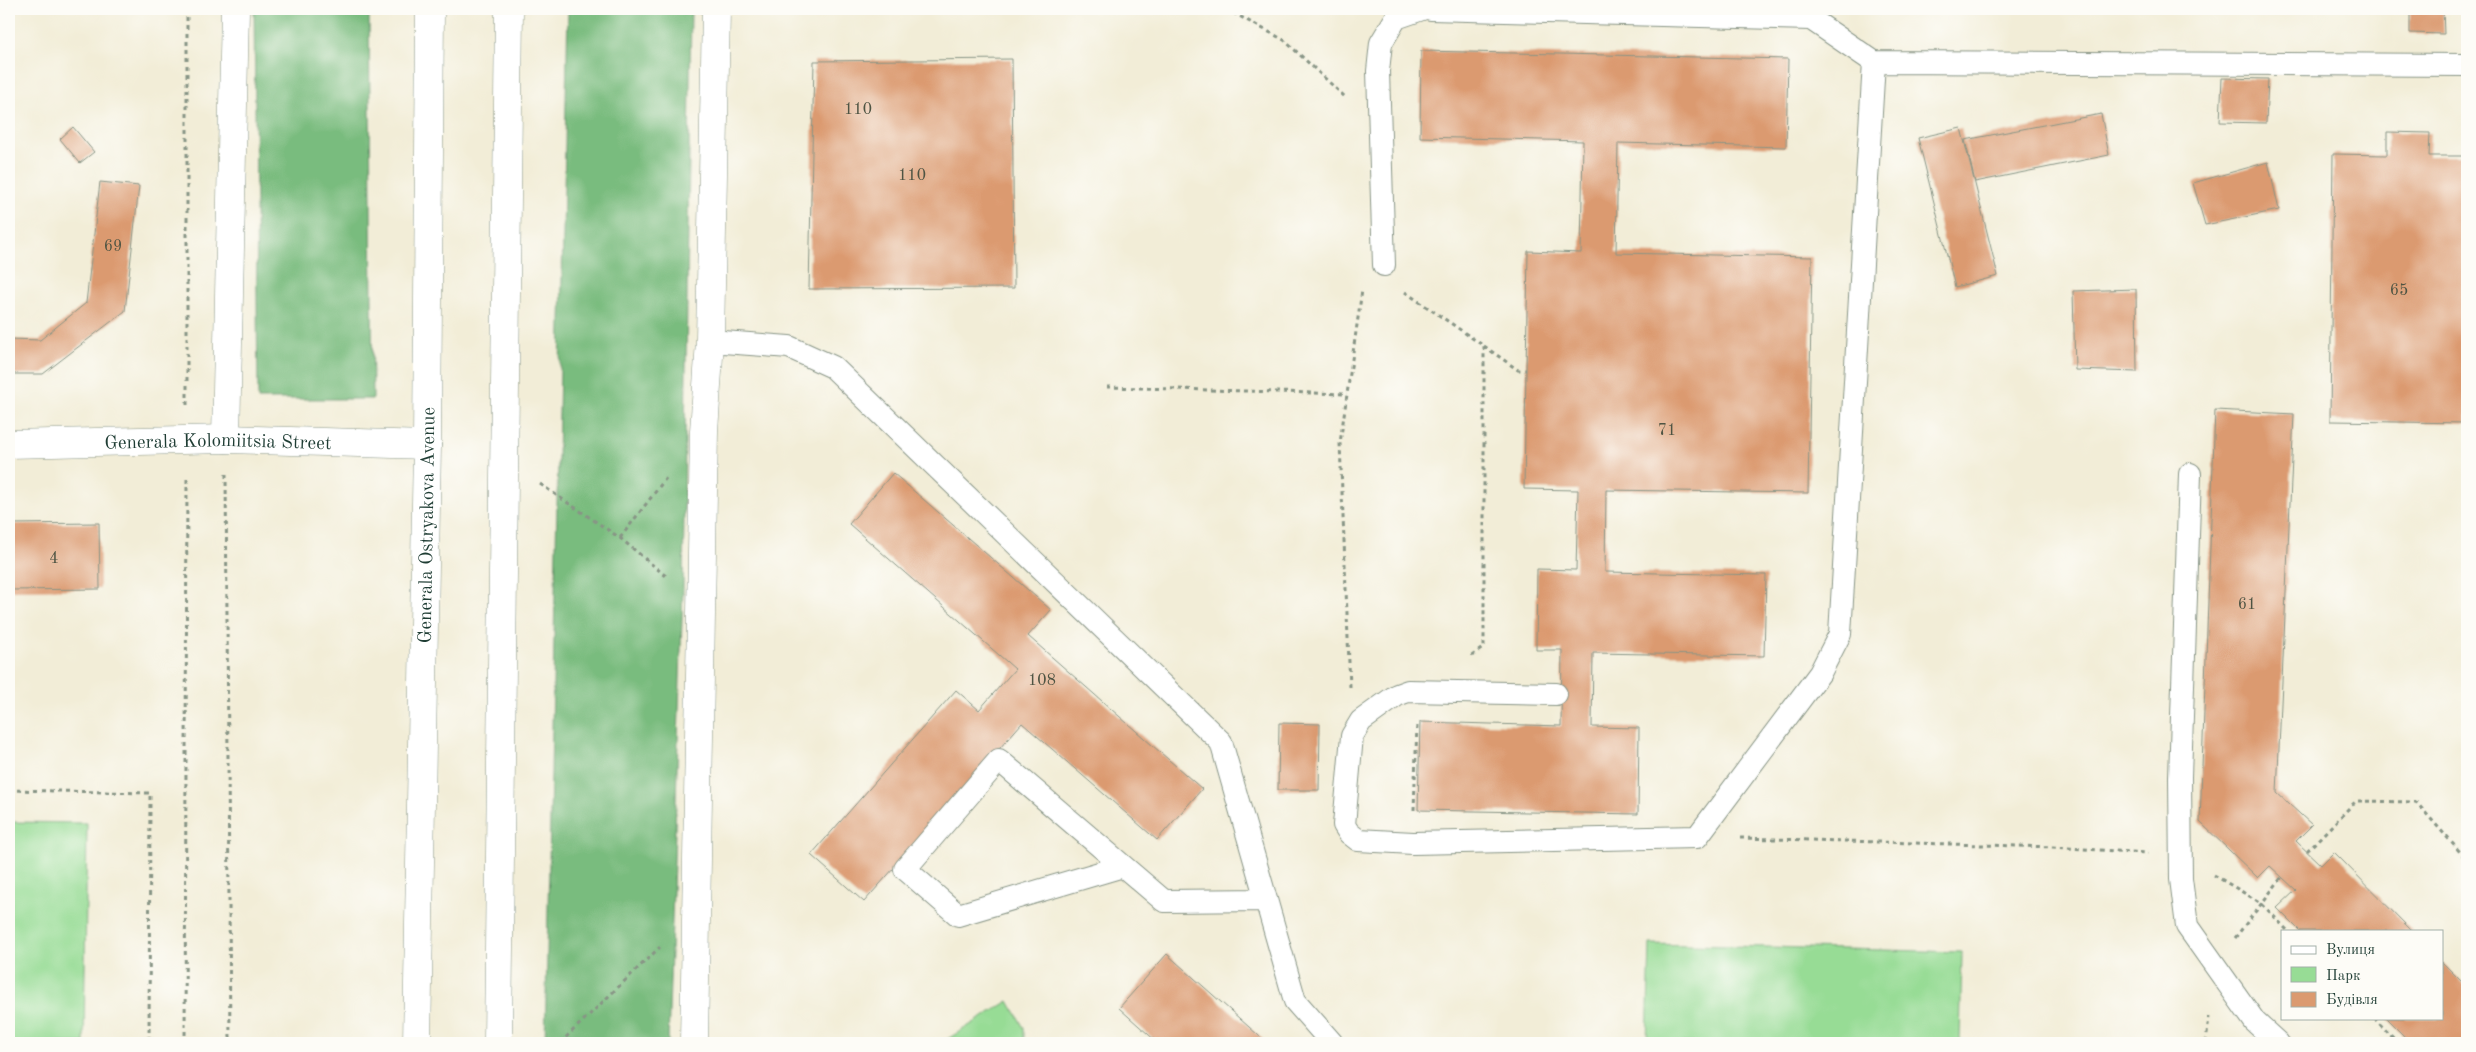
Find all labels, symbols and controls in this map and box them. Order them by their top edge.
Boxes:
house number: 110 [844,102,872,118]
house number: 110 [898,168,926,184]
house number: 69 [104,239,122,255]
house number: 65 [2390,283,2408,299]
street label: Generala Ostryakova Avenue [417,407,439,644]
house number: 71 [1658,423,1676,439]
street label: Generala Kolomiitsia Street [104,432,332,454]
house number: 4 [49,551,59,567]
house number: 61 [2238,597,2256,613]
house number: 108 [1028,673,1056,689]
legend [2281,930,2444,1020]
text: Вулиця [2326,943,2375,958]
text: Парк [2326,969,2361,984]
text: Будівля [2326,993,2378,1008]

